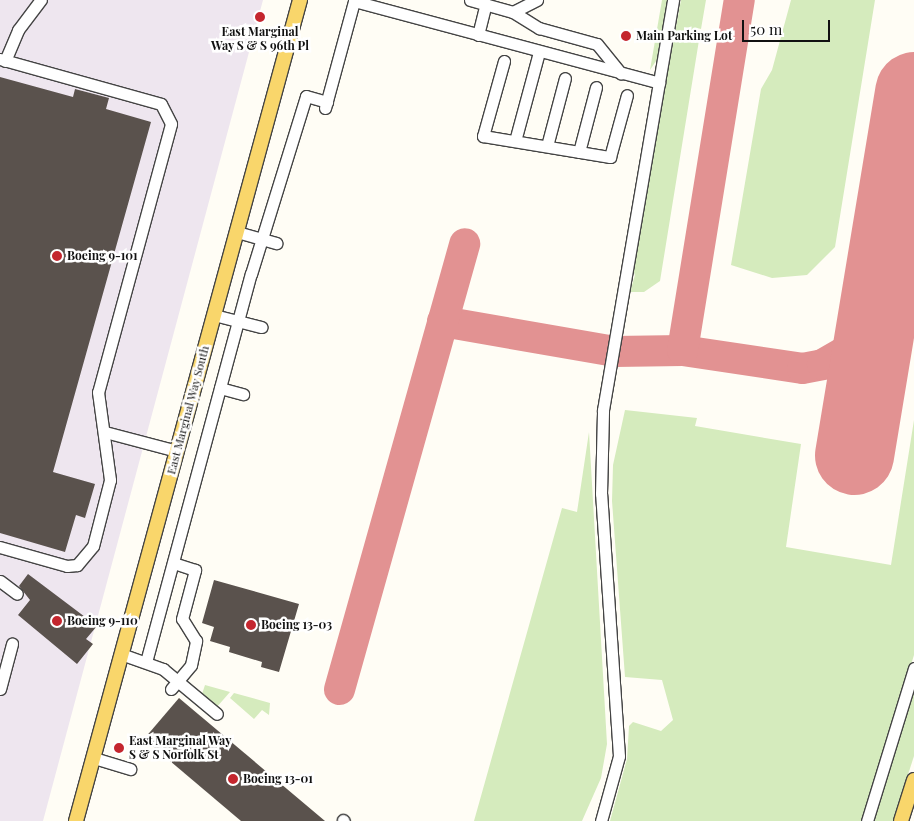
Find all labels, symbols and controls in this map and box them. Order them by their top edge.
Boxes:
scale bar [744,10,832,42]
marker: East Marginal Way S & S 96th Pl [254,11,266,23]
text: 50 m [750,19,782,39]
place label: East Marginal Way S & S 96th Pl [211,25,309,53]
place label: Main Parking Lot [636,29,732,43]
marker: Main Parking Lot [620,30,632,42]
place label: Boeing 9-101 [67,249,138,263]
marker: Boeing 9-101 [51,250,63,262]
street label: East Marginal Way South [164,344,212,476]
place label: Boeing 9-110 [67,614,138,628]
marker: Boeing 9-110 [51,615,63,627]
place label: Boeing 13-03 [261,618,332,632]
marker: Boeing 13-03 [245,619,257,631]
place label: East Marginal Way S & S Norfolk St [129,734,232,762]
marker: East Marginal Way S & S Norfolk St [113,742,125,754]
place label: Boeing 13-01 [243,772,313,786]
marker: Boeing 13-01 [227,773,239,785]

